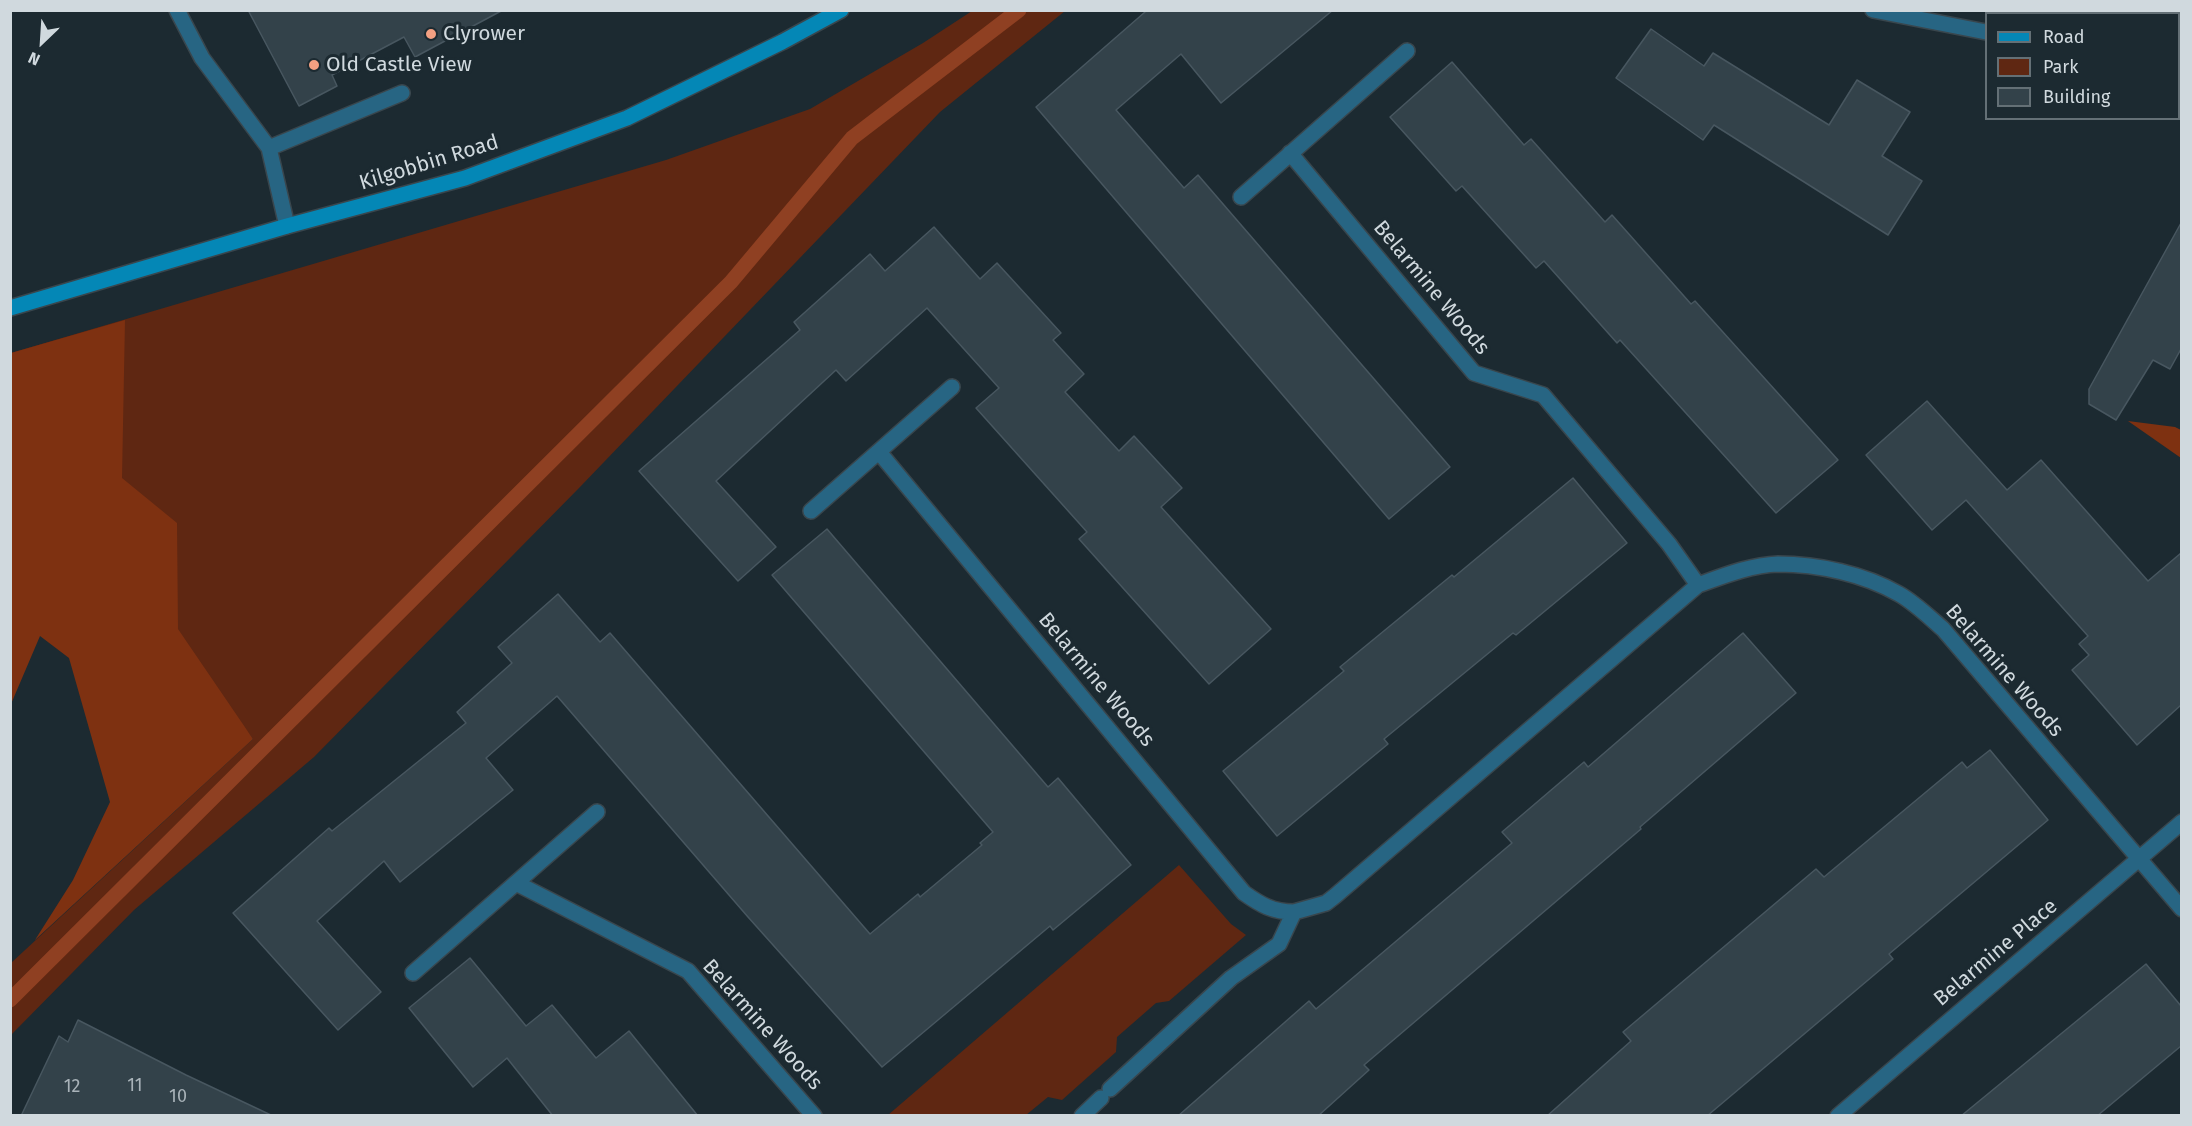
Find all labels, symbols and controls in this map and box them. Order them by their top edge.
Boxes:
north arrow [12,12,72,72]
legend [1985,12,2180,120]
place label: Clyrower [443,21,525,47]
text: Road [2043,26,2085,48]
marker: Clyrower [424,27,438,41]
text: N [25,48,43,70]
place label: Old Castle View [326,52,472,78]
text: Park [2043,56,2078,78]
marker: Old Castle View [307,58,321,72]
text: Building [2043,86,2110,108]
street label: Kilgobbin Road [356,130,502,196]
street label: Belarmine Woods [1368,216,1494,360]
street label: Belarmine Woods [1940,600,2068,742]
street label: Belarmine Woods [1033,608,1159,752]
street label: Belarmine Place [1929,894,2063,1012]
street label: Belarmine Woods [697,954,827,1096]
house number: 11 [127,1075,143,1097]
house number: 12 [64,1076,80,1098]
house number: 10 [169,1086,187,1108]

